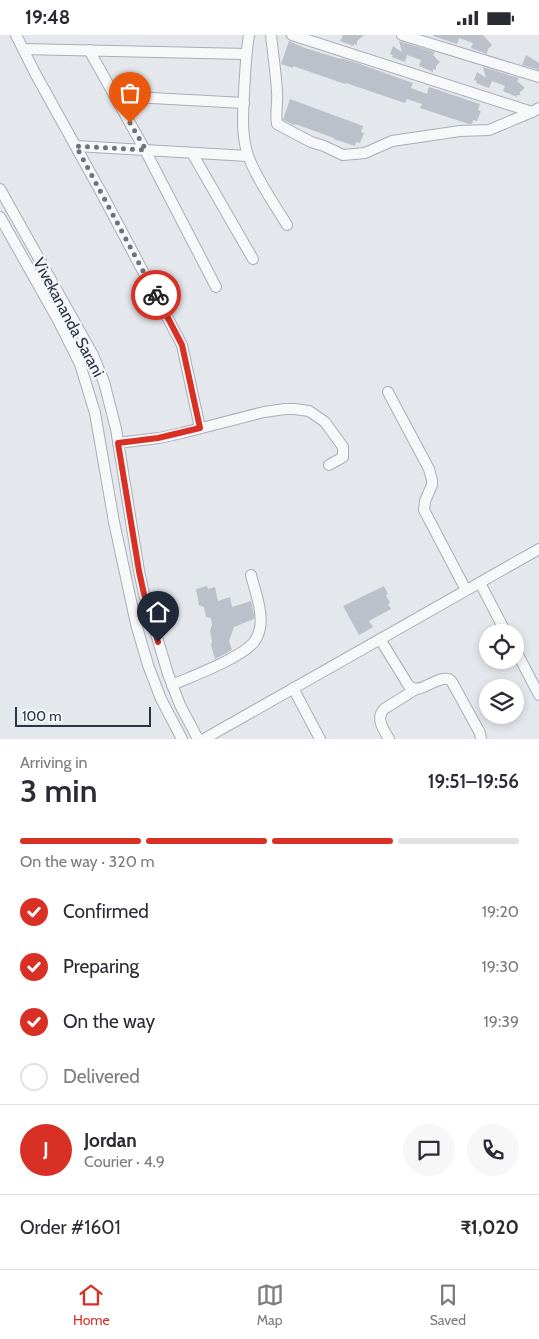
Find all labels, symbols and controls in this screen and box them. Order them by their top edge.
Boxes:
text: 19:48 [25,6,70,29]
pin [109,72,151,123]
icon: bag [116,79,144,107]
street label: Vivekananda Sarani [29,254,108,380]
courier [131,270,181,320]
icon: bike [142,281,170,309]
pin [137,591,179,642]
icon: home [144,598,172,626]
map controls [479,624,524,724]
button: locate [479,624,524,669]
button: layers [479,679,524,724]
scale bar [15,704,151,727]
text: 100 m [22,707,62,725]
text: Arriving in [20,753,87,772]
text: 19:51–19:56 [428,770,519,793]
text: 3 min [20,771,97,810]
text: On the way · 320 m [20,852,154,871]
icon: check [20,898,48,926]
text: Confirmed [63,900,149,923]
text: 19:20 [482,902,519,921]
icon: check [20,953,48,981]
text: Preparing [63,955,139,978]
text: 19:30 [482,957,519,976]
icon: check [20,1008,48,1036]
text: On the way [63,1010,155,1033]
text: 19:39 [484,1012,519,1031]
text: Delivered [63,1065,140,1088]
button: chat [403,1124,455,1176]
button: phone [467,1124,519,1176]
text: Jordan [84,1129,137,1152]
text: J [43,1138,49,1161]
text: Courier · 4.9 [84,1152,165,1171]
text: Order #1601 [20,1216,121,1239]
text: ₹1,020 [461,1216,519,1239]
tab: Home [73,1281,110,1329]
tab: Map [256,1281,284,1329]
tab: Saved [430,1281,466,1329]

